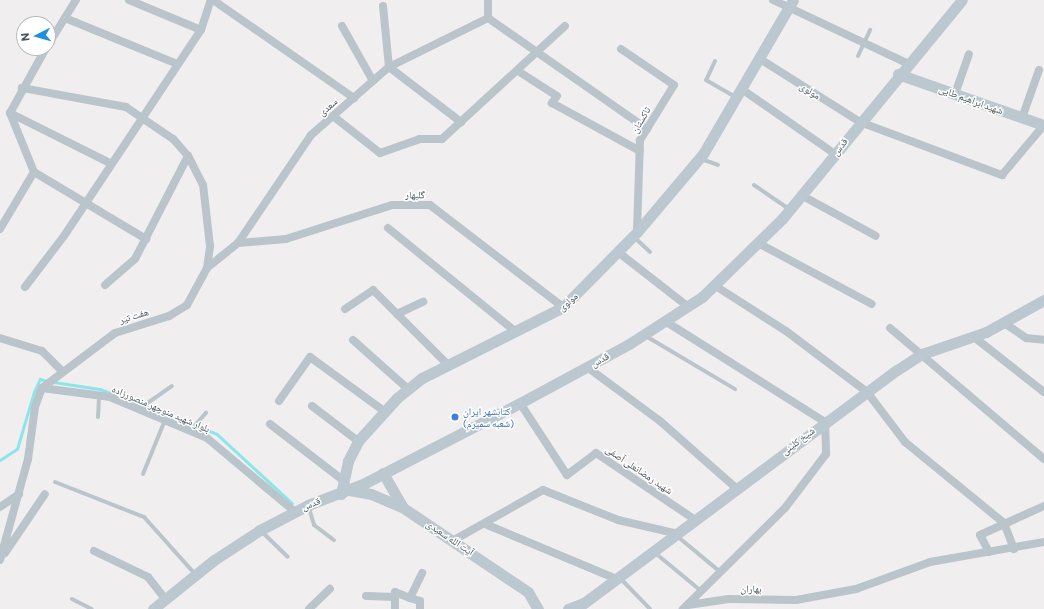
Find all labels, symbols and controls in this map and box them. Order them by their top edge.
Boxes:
north arrow [16,16,56,56]
text: N [18,32,31,42]
street label: مولوی [797,80,823,102]
street label: شهید ابراهیم طایی [937,83,1005,117]
street label: سعدی [316,95,340,119]
street label: تاکستان [629,105,653,135]
street label: قدس [829,136,851,158]
street label: گلبهار [405,189,425,201]
street label: مولوی [556,290,580,314]
street label: هفت تیر [118,306,150,326]
street label: قدس [589,350,611,370]
street label: بلوار شهید منوچهر منصورزاده [110,383,212,435]
place label: کتابشهر ایران (شعبه سمیرم) [463,405,514,428]
marker: کتابشهر ایران (شعبه سمیرم) [450,412,460,422]
street label: شیخ کلینی [779,425,817,457]
street label: شهید رمضانعلی آصفی [603,443,675,497]
street label: قدس [300,495,322,513]
street label: آیت الله سعیدی [424,518,476,558]
street label: بهاران [740,583,762,595]

